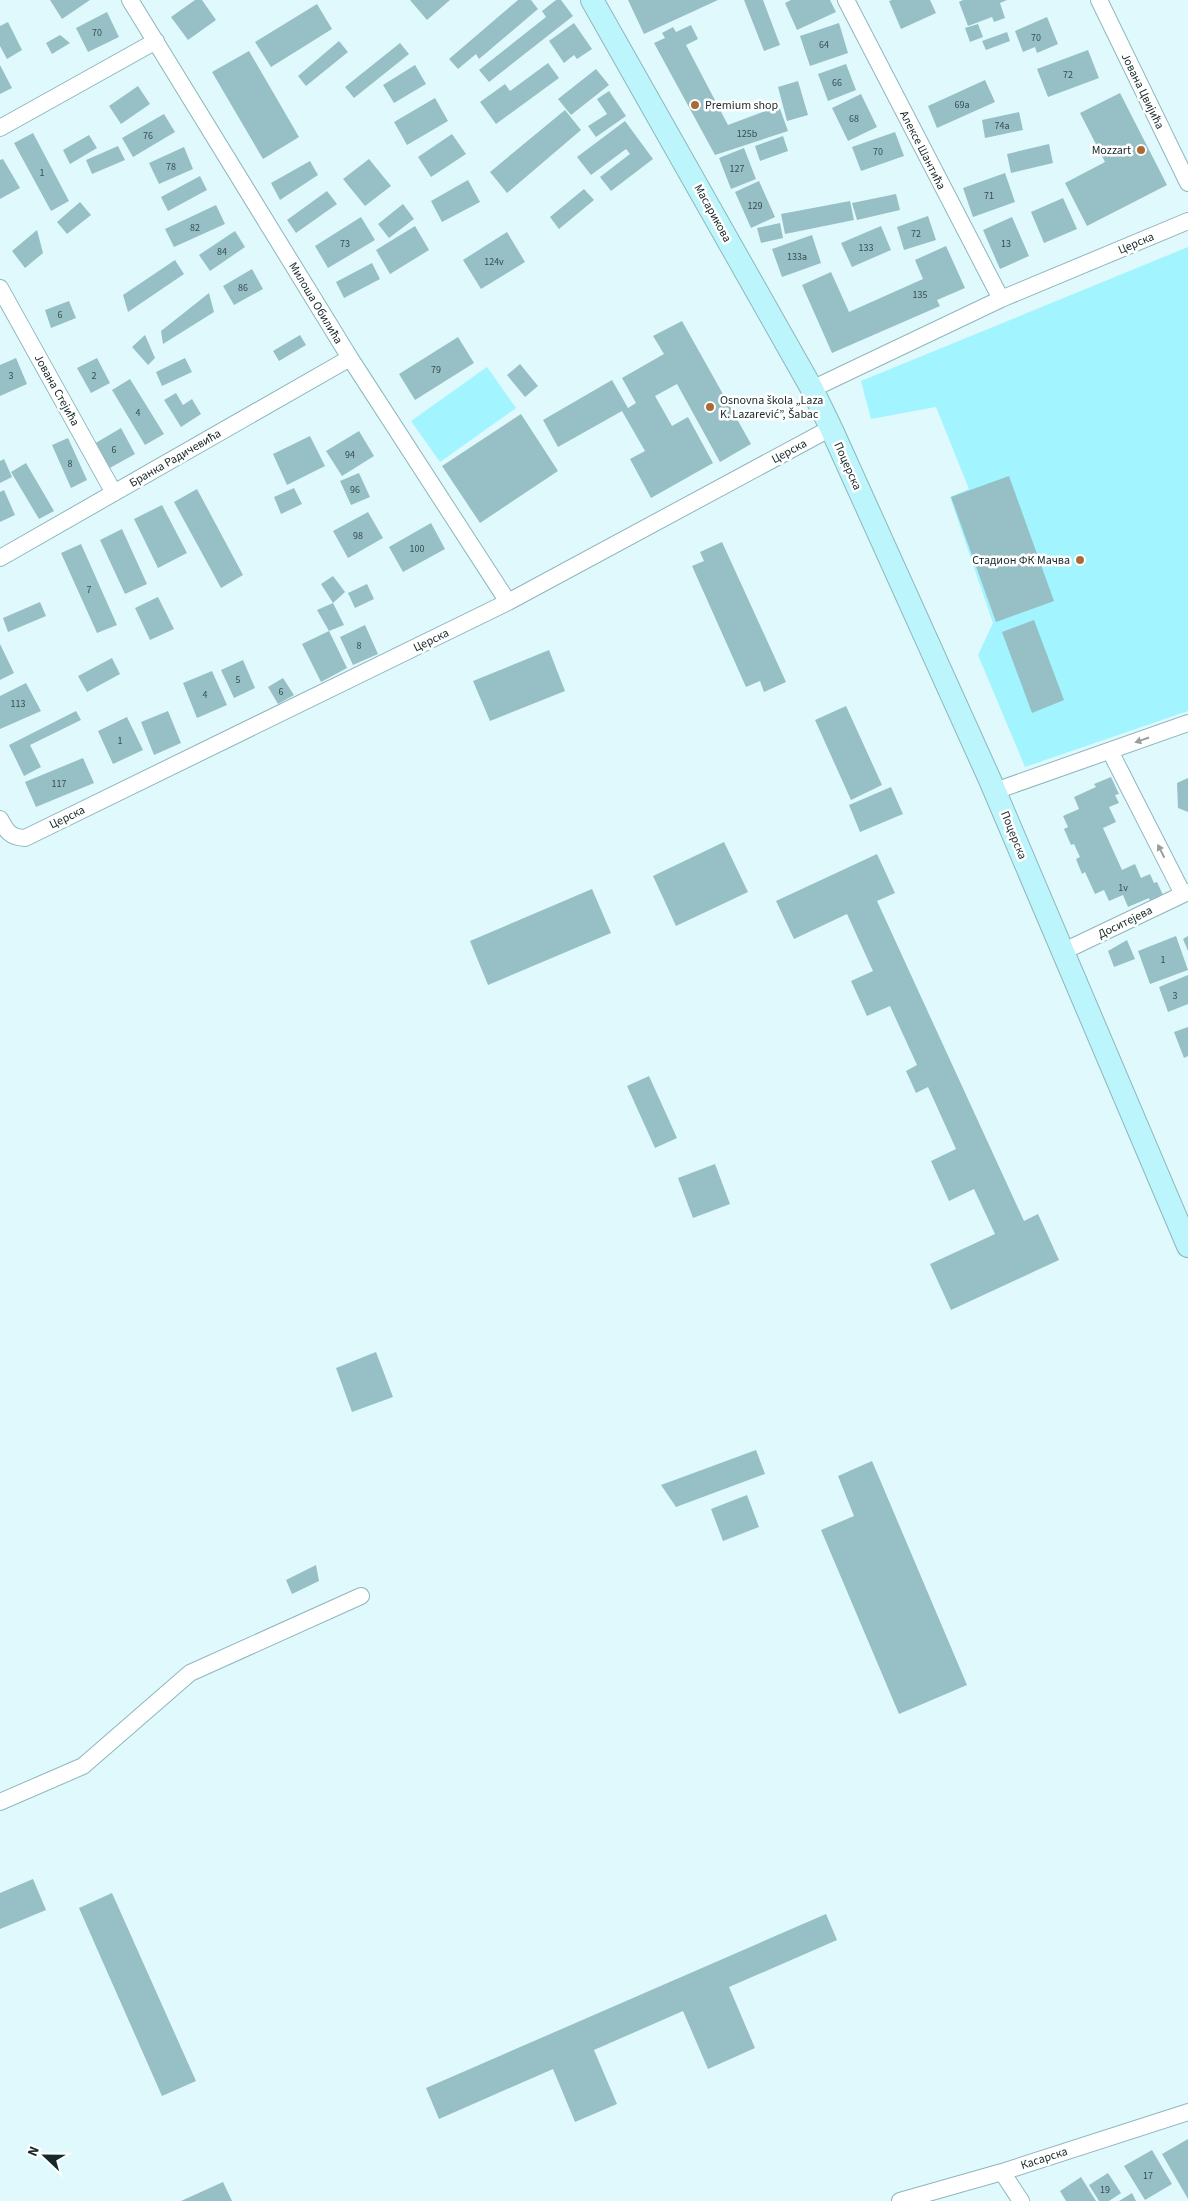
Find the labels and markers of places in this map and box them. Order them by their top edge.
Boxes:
place label: Premium shop [705,97,779,114]
marker: Premium shop [689,99,701,111]
place label: Mozzart [1092,142,1131,159]
marker: Mozzart [1135,144,1147,156]
place label: Osnovna škola „Laza K. Lazarević”, Šabac [720,392,823,423]
marker: Osnovna škola „Laza K. Lazarević”, Šabac [704,401,716,413]
place label: Стадион ФК Мачва [972,552,1070,569]
marker: Стадион ФК Мачва [1074,554,1086,566]

